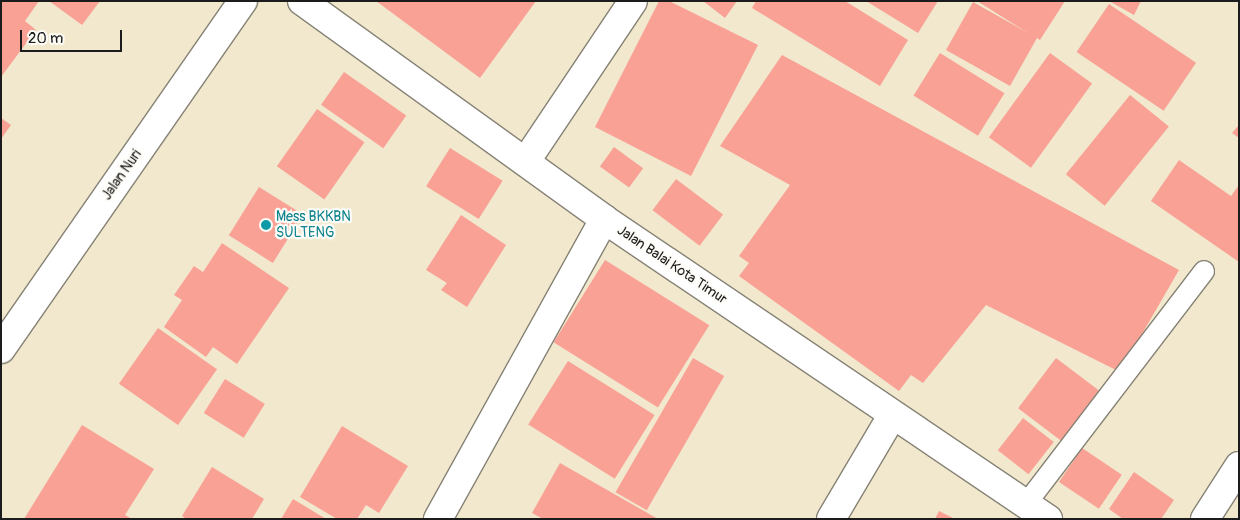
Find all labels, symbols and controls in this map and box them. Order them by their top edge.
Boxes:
scale bar [22,20,125,52]
text: 20 m [28,29,63,48]
street label: Jalan Nuri [99,147,145,203]
place label: Mess BKKBN SULTENG [276,209,351,242]
marker: Mess BKKBN SULTENG [260,219,272,231]
street label: Jalan Balai Kota Timur [614,222,730,308]

